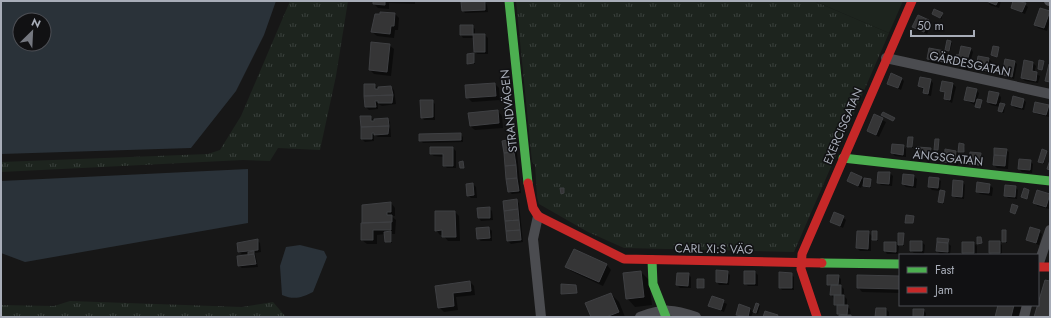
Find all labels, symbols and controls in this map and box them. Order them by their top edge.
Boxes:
north arrow [12,12,52,52]
scale bar [911,12,974,38]
text: N [29,14,43,32]
text: 50 m [917,17,944,35]
street label: GÄRDESGATAN [928,47,1012,81]
street label: STRANDVÄGEN [496,69,522,153]
street label: EXERCISGATAN [819,85,867,167]
street label: ÄNGSGATAN [912,145,984,171]
street label: CARL XI:S VÄG [675,239,753,259]
legend [899,254,1039,306]
text: Fast [935,261,954,279]
text: Jam [933,281,953,299]

